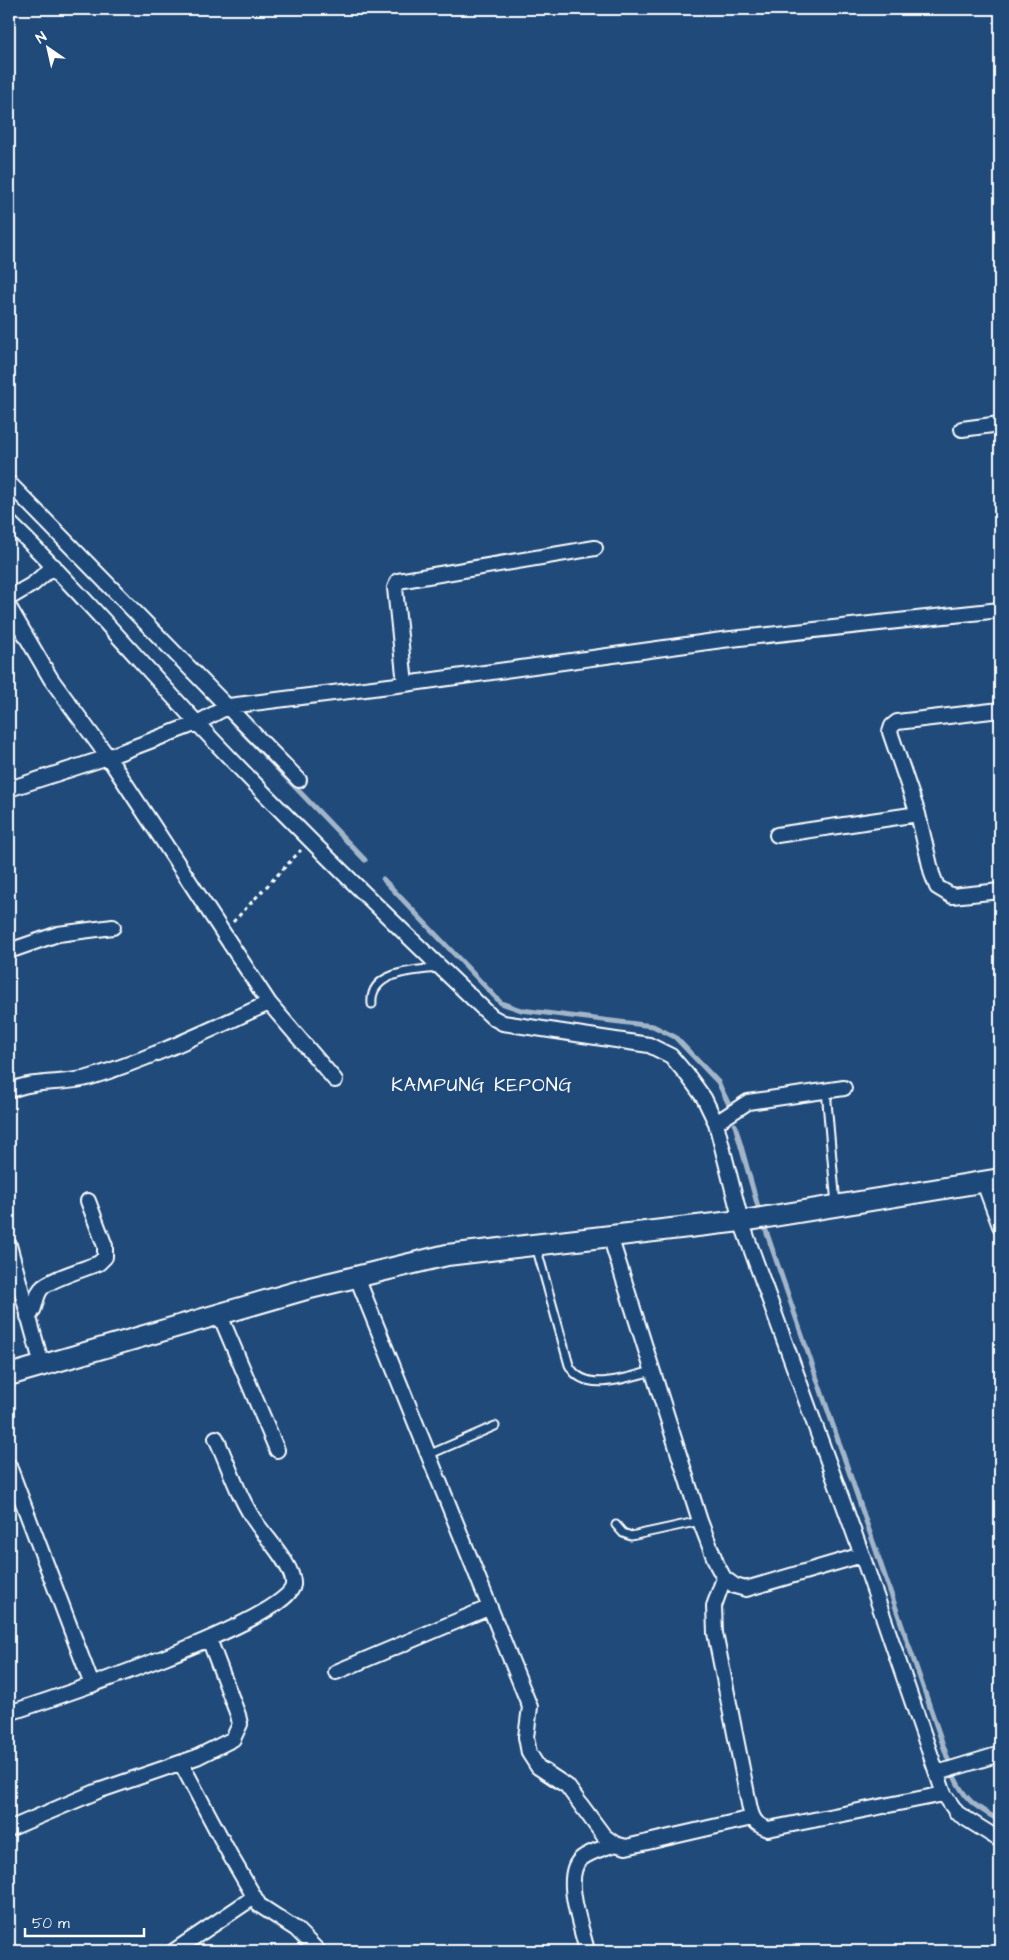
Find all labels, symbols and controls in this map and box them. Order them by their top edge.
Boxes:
north arrow [22,22,72,72]
text: N [32,27,51,49]
district label: KAMPUNG KEPONG [391,1072,573,1099]
scale bar [25,1905,144,1937]
text: 50 m [32,1913,70,1934]

